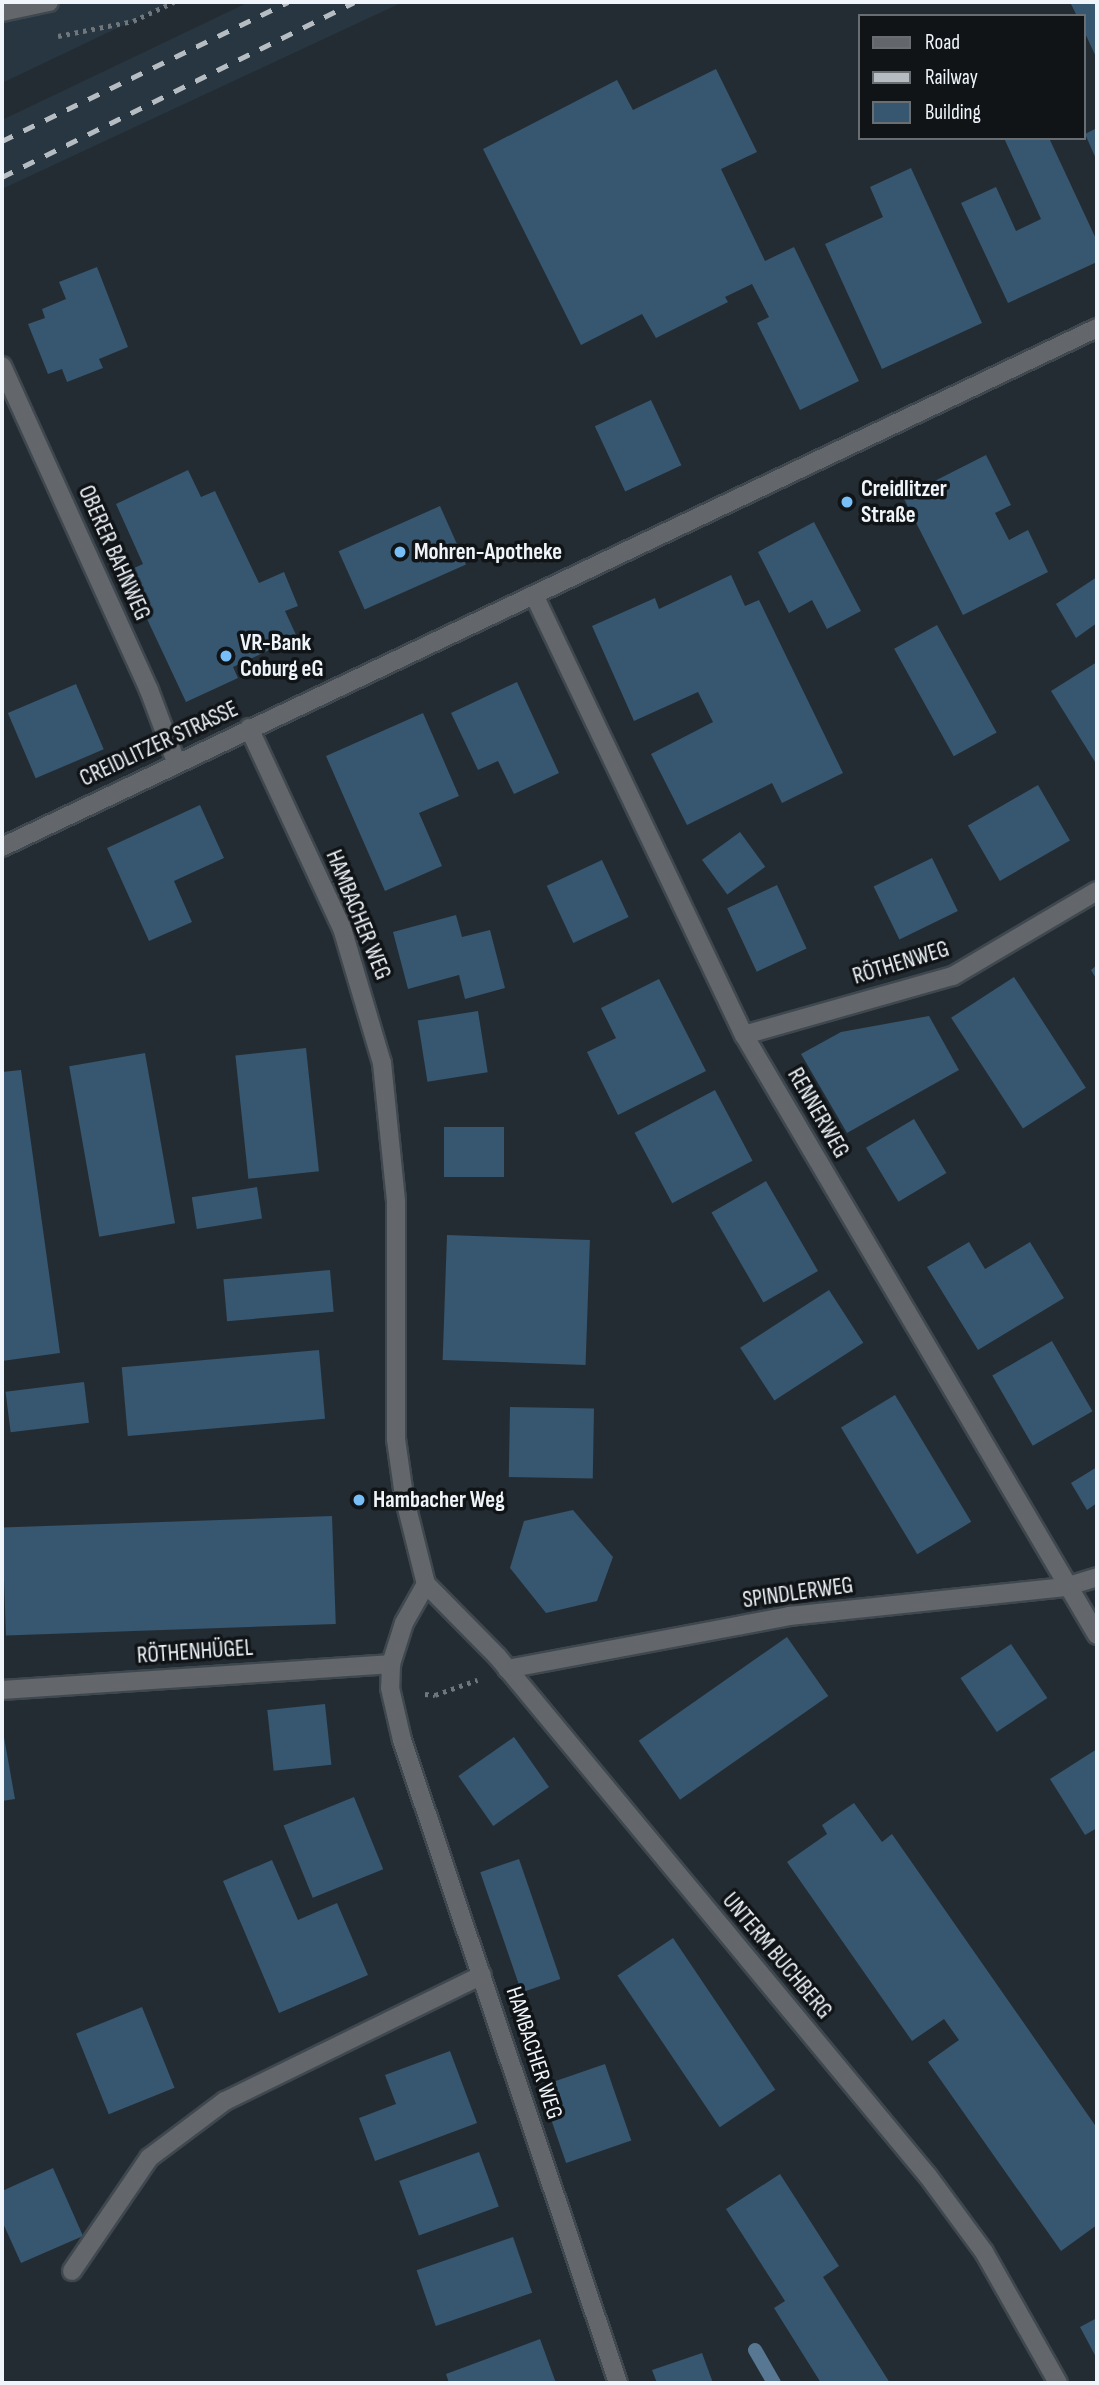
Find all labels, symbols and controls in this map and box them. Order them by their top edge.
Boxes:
legend [858,14,1085,140]
text: Road [925,30,960,55]
text: Railway [925,65,978,90]
text: Building [925,100,981,125]
place label: Creidlitzer Straße [861,475,947,529]
street label: OBERER BAHNWEG [72,481,156,625]
marker: Creidlitzer Straße [839,494,855,510]
place label: Mohren-Apotheke [414,538,562,566]
marker: Mohren-Apotheke [392,544,408,560]
place label: VR-Bank Coburg eG [240,629,323,683]
marker: VR-Bank Coburg eG [218,648,234,664]
street label: CREIDLITZER STRASSE [76,695,242,793]
street label: HAMBACHER WEG [319,846,397,984]
street label: RÖTHENWEG [849,935,953,991]
street label: RENNERWEG [781,1063,855,1163]
place label: Hambacher Weg [373,1486,505,1514]
marker: Hambacher Weg [351,1492,367,1508]
street label: SPINDLERWEG [741,1572,855,1614]
street label: RÖTHENHÜGEL [136,1634,254,1670]
street label: UNTERM BUCHBERG [716,1887,838,2025]
street label: HAMBACHER WEG [500,1983,568,2123]

